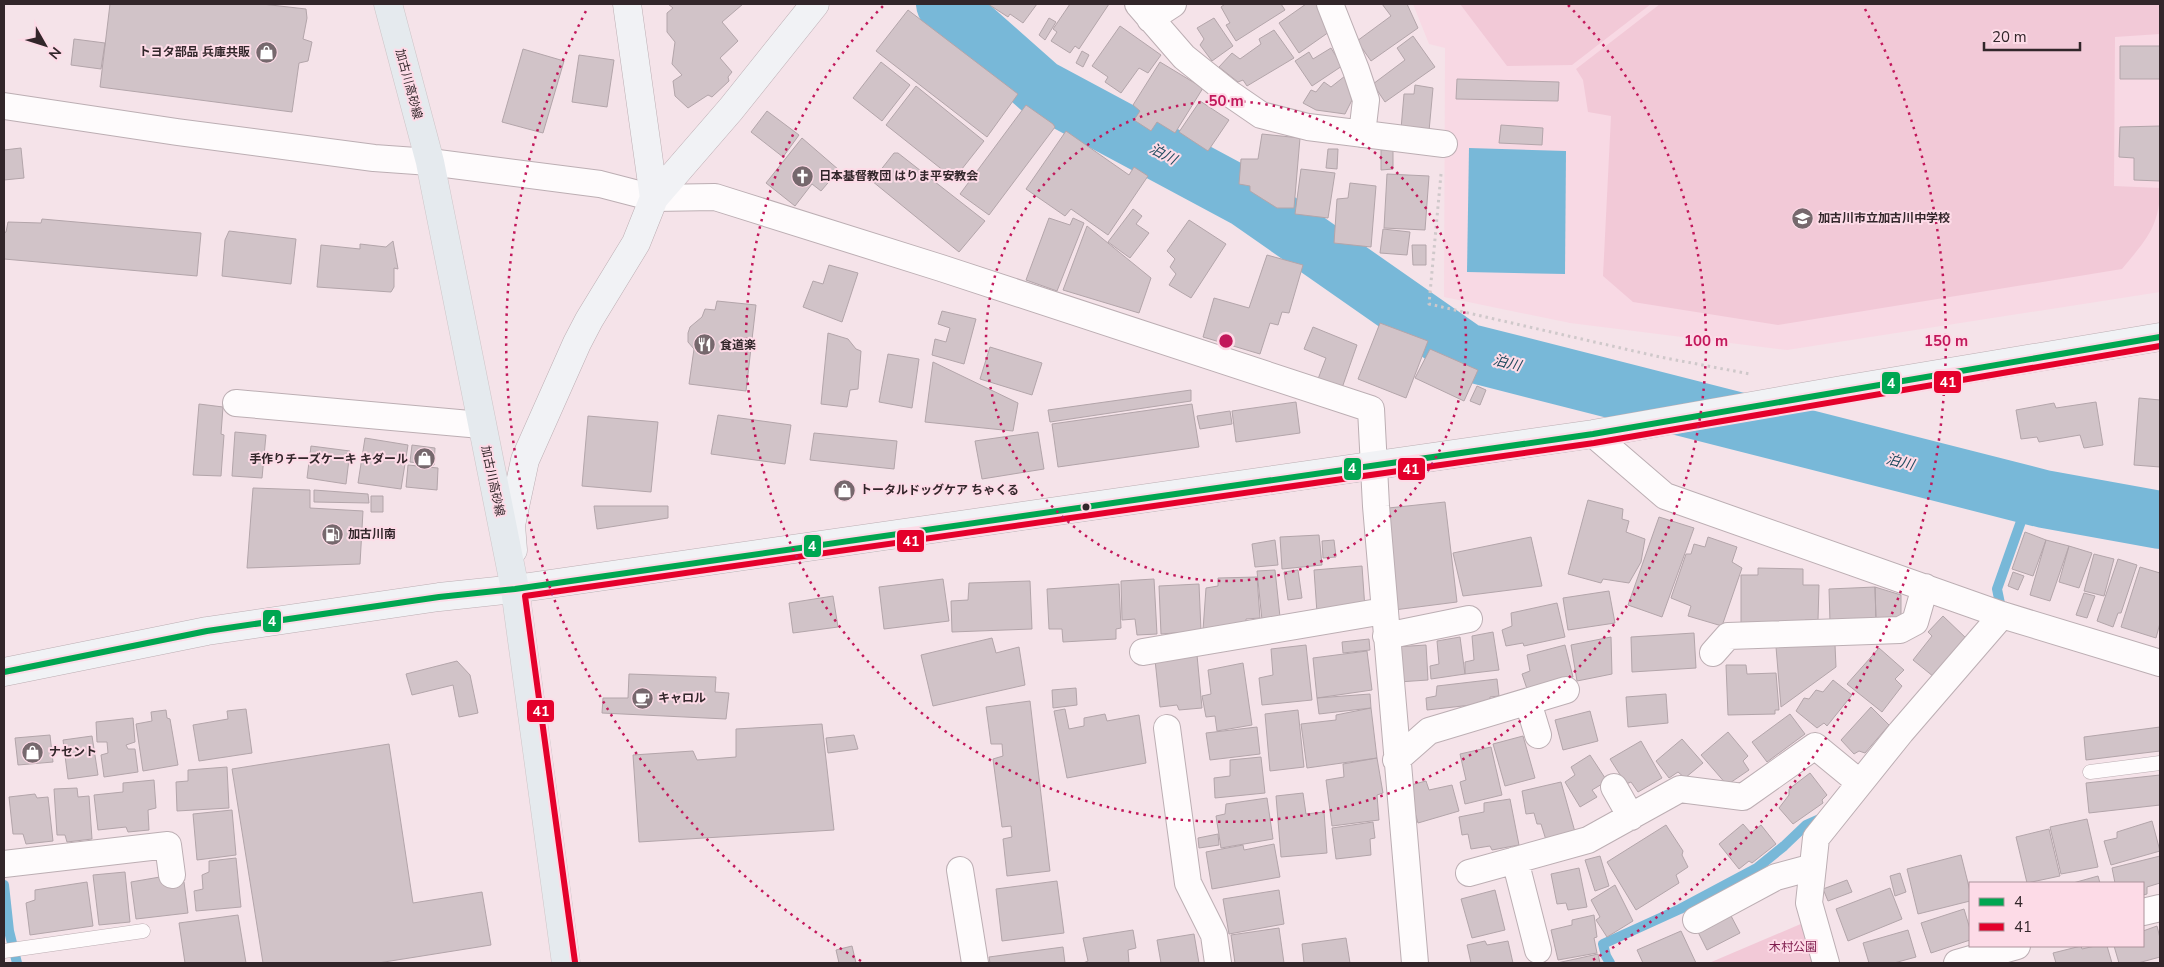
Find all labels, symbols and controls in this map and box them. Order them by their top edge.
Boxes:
north arrow [20,20,70,70]
scale bar [1984,20,2080,52]
text: 20 m [1992,27,2027,47]
shop icon: トヨタ部品 兵庫共販 [254,40,278,64]
text: N [44,43,65,63]
place label: トヨタ部品 兵庫共販 [139,44,250,60]
street label: 加古川高砂線 [392,47,426,121]
text: 50 m [1208,91,1244,111]
water label: 泊川 [1146,139,1182,170]
church icon: 日本基督教団 はりま平安教会 [791,164,815,188]
place label: 日本基督教団 はりま平安教会 [819,168,978,184]
school or university icon: 加古川市立加古川中学校 [1790,206,1814,230]
place label: 加古川市立加古川中学校 [1818,210,1950,226]
text: 100 m [1684,331,1728,351]
text: 150 m [1924,331,1968,351]
centre of rings [1217,332,1235,350]
restaurant icon: 食道楽 [692,333,716,357]
place label: 食道楽 [720,337,756,353]
water label: 泊川 [1491,350,1525,376]
line badge: 41 [1933,370,1962,394]
line badge: 4 [1881,371,1901,395]
text: 41 [1940,373,1956,392]
text: 4 [1887,374,1896,393]
street label: 加古川高砂線 [478,444,508,518]
shop icon: 手作りチーズケーキ キダール [412,447,436,471]
water label: 泊川 [1884,449,1918,475]
place label: 手作りチーズケーキ キダール [249,451,408,467]
line badge: 4 [1343,457,1362,481]
line badge: 41 [1397,457,1426,481]
text: 4 [1348,459,1357,478]
text: 41 [1403,460,1419,479]
shop icon: トータルドッグケア ちゃくる [832,478,856,502]
place label: トータルドッグケア ちゃくる [860,482,1019,498]
unlabelled marker [1081,502,1091,512]
fuel station icon: 加古川南 [320,522,344,546]
place label: 加古川南 [348,526,396,542]
line badge: 41 [896,529,925,553]
text: 41 [903,532,919,551]
line badge: 4 [803,534,822,558]
text: 4 [808,537,817,556]
line badge: 4 [262,609,282,633]
text: 4 [268,612,277,631]
cafe icon: キャロル [630,686,654,710]
place label: キャロル [658,690,706,706]
line badge: 41 [526,699,555,723]
text: 41 [533,702,549,721]
shop icon: ナセント [21,740,45,764]
place label: ナセント [49,744,97,760]
legend [1969,882,2144,947]
text: 4 [2014,892,2023,912]
text: 41 [2014,917,2032,937]
park label: 木村公園 [1769,939,1817,955]

